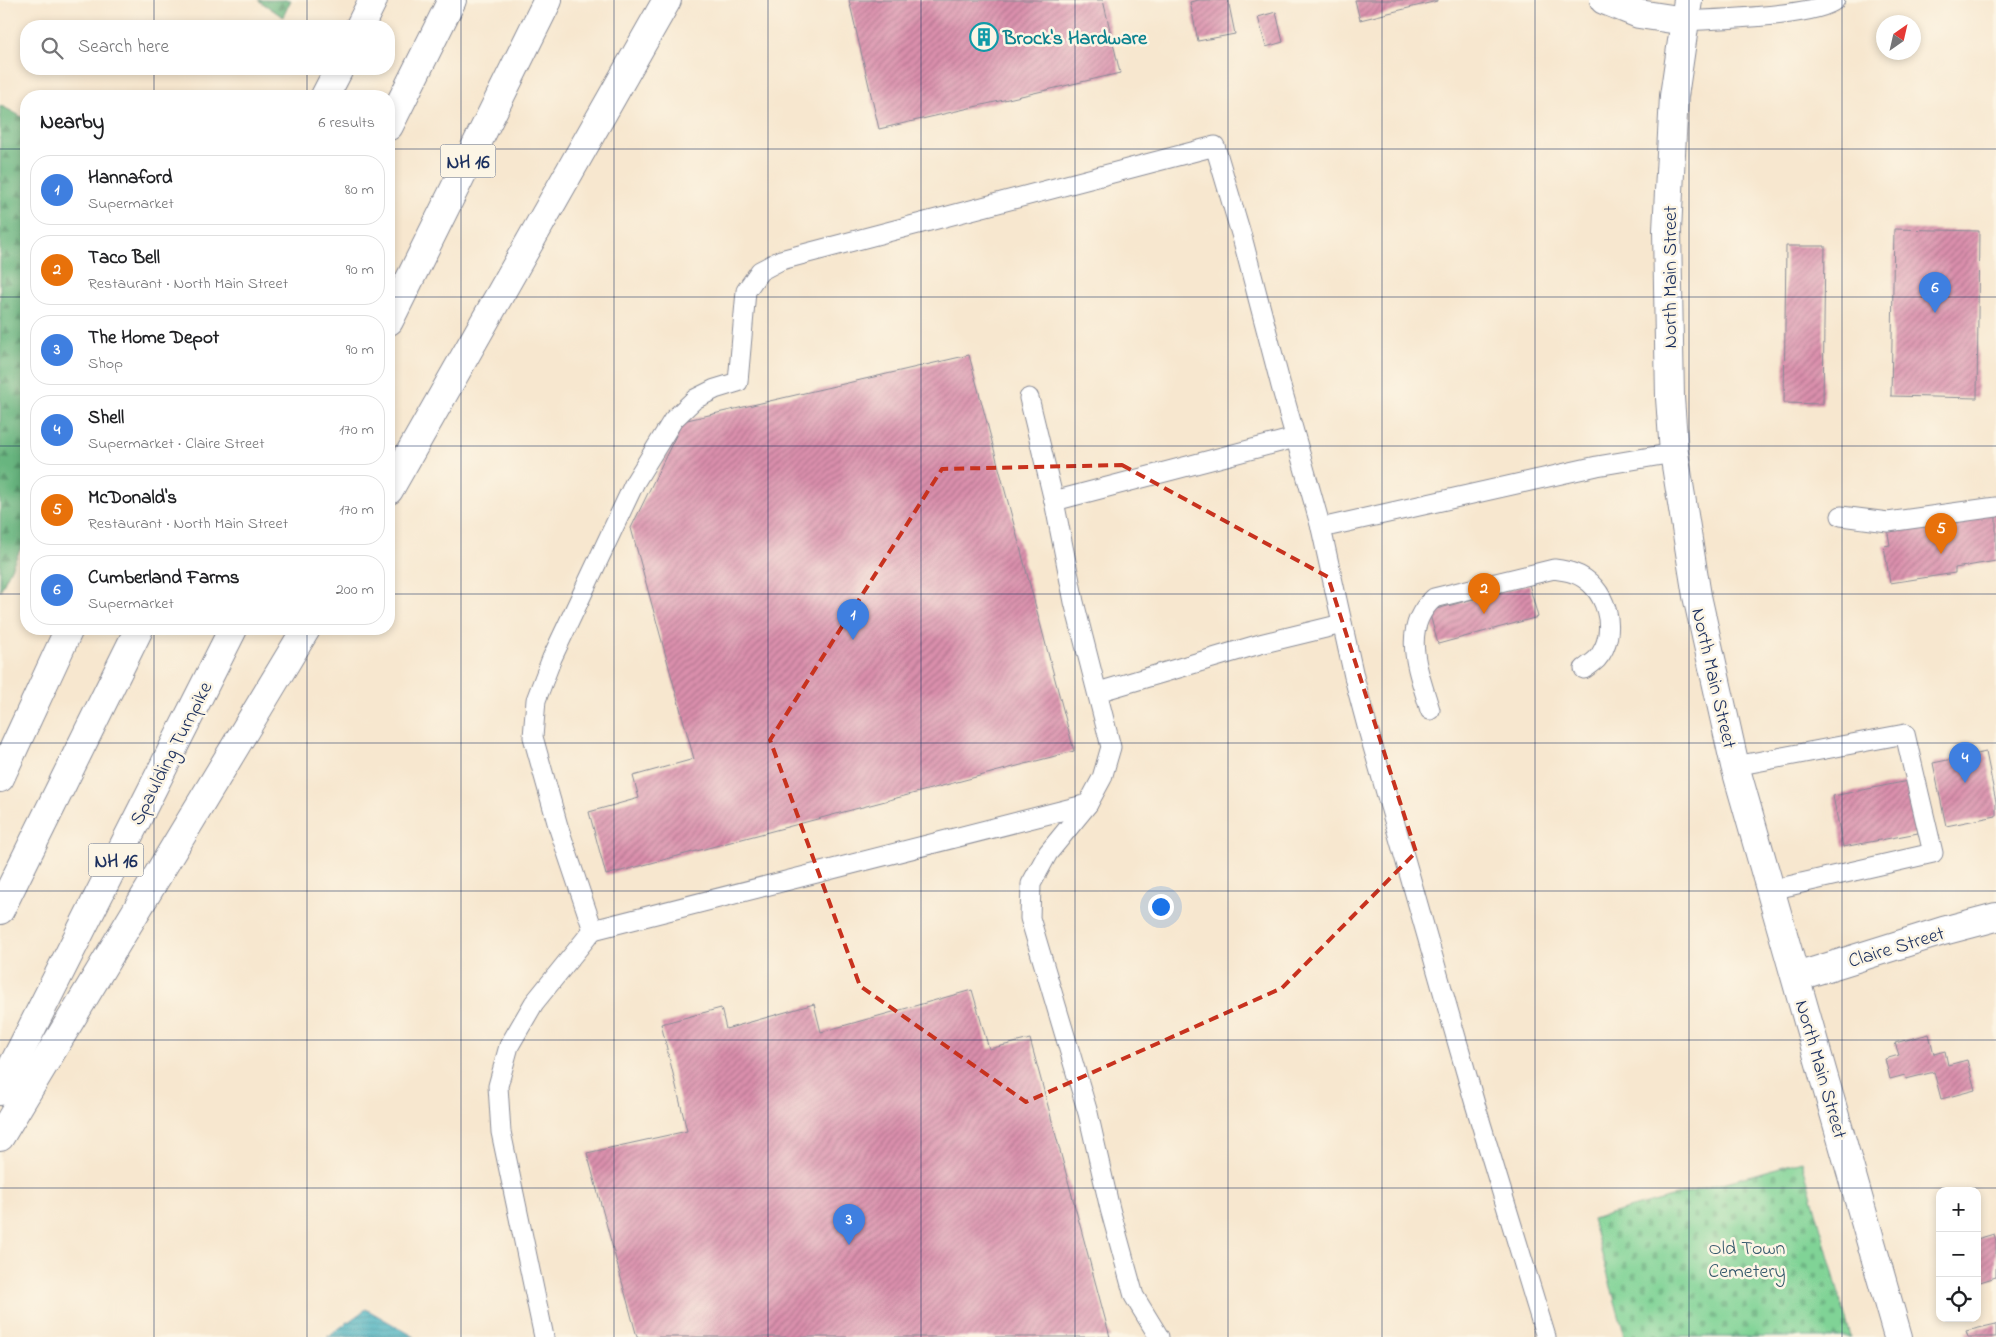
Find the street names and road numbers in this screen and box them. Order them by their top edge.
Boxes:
road number: NH 16 [440,144,496,178]
street label: North Main Street [1657,205,1686,349]
street label: North Main Street [1682,606,1743,752]
street label: Spaulding Turnpike [123,677,222,832]
road number: NH 16 [88,844,144,876]
street label: Claire Street [1845,920,1949,977]
street label: North Main Street [1786,997,1853,1143]

